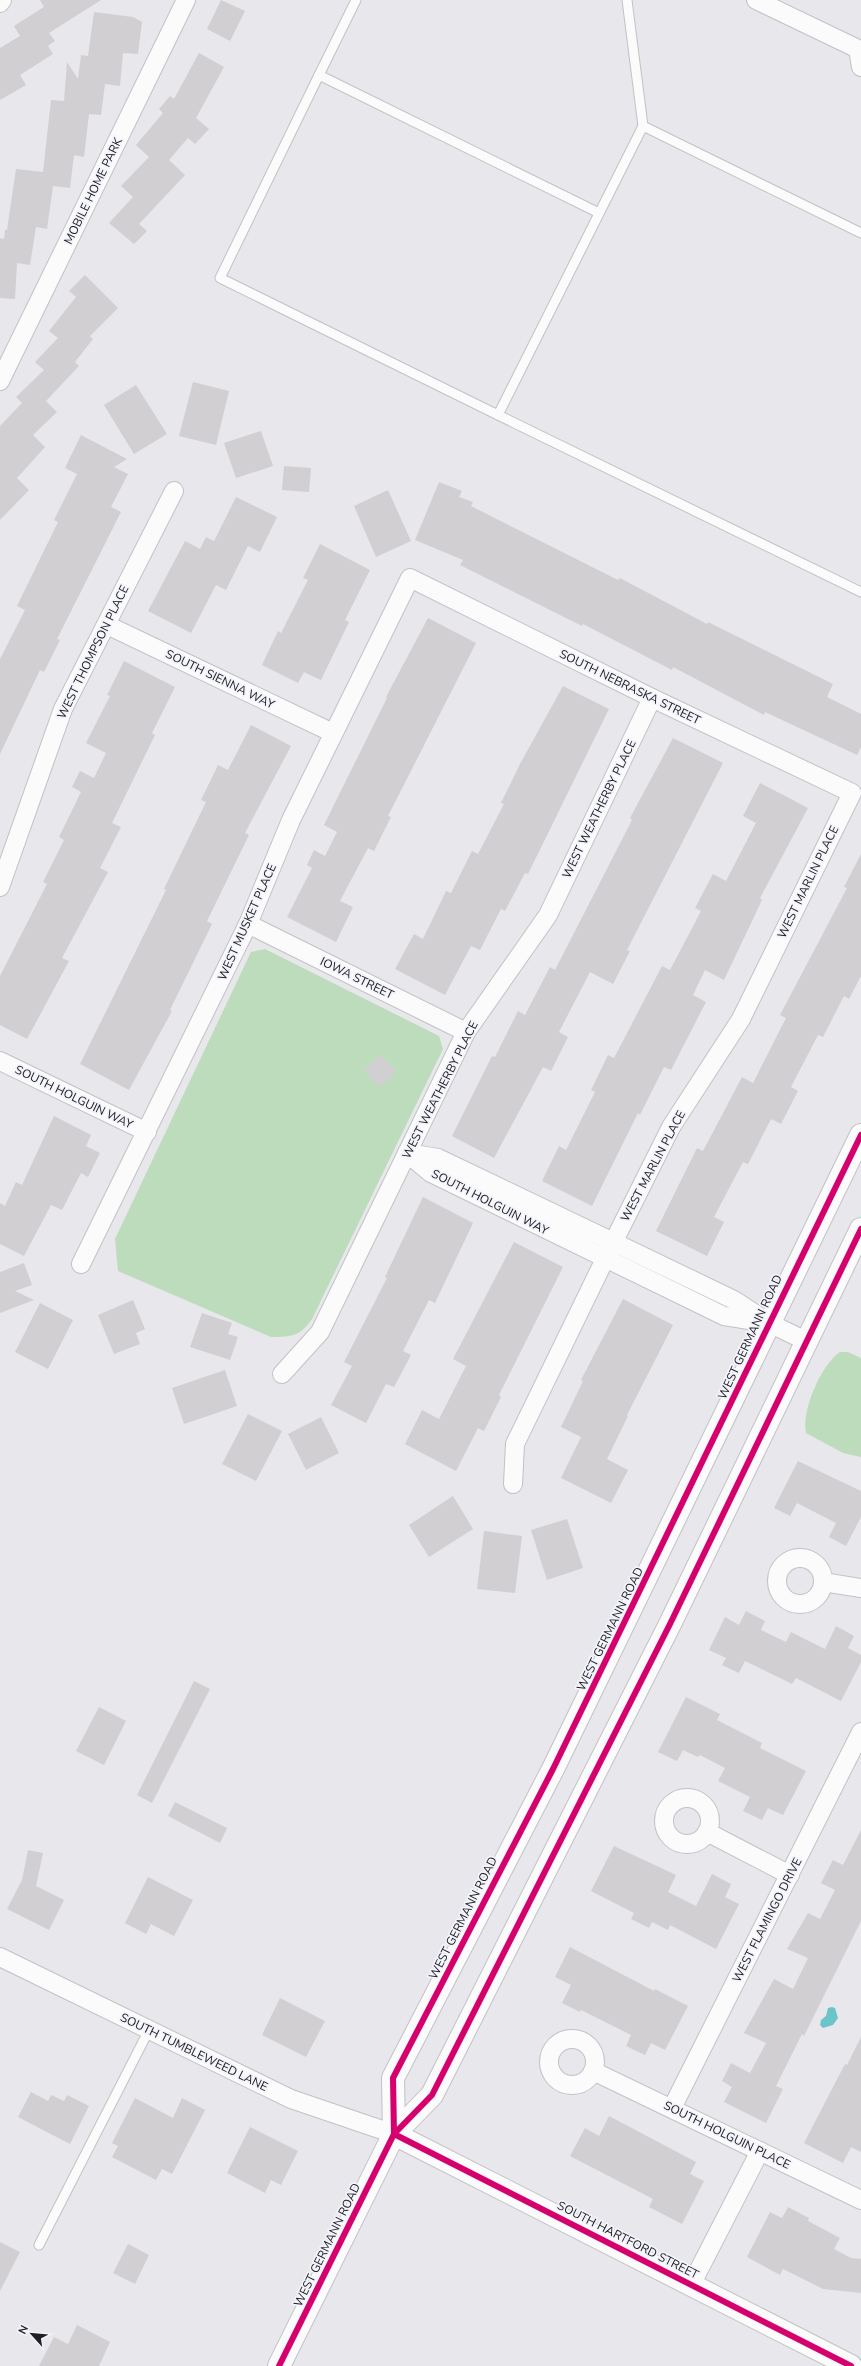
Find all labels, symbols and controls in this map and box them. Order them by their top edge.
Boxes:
street label: MOBILE HOME PARK [60,134,126,247]
street label: WEST THOMPSON PLACE [54,582,132,722]
street label: SOUTH SIENNA WAY [163,646,278,713]
street label: SOUTH NEBRASKA STREET [557,646,704,729]
street label: WEST WEATHERBY PLACE [558,737,640,881]
street label: WEST MARLIN PLACE [774,823,842,941]
street label: WEST MUSKET PLACE [214,861,280,983]
street label: IOWA STREET [318,953,397,1003]
street label: WEST WEATHERBY PLACE [398,1018,482,1162]
street label: SOUTH HOLGUIN WAY [12,1061,136,1133]
street label: WEST MARLIN PLACE [617,1108,689,1224]
street label: SOUTH HOLGUIN WAY [429,1166,552,1239]
street label: WEST GERMANN ROAD [714,1272,786,1402]
street label: WEST GERMANN ROAD [573,1564,647,1694]
street label: WEST GERMANN ROAD [425,1854,501,1982]
street label: WEST FLAMINGO DRIVE [729,1855,805,1985]
street label: SOUTH TUMBLEWEED LANE [117,2009,271,2095]
street label: SOUTH HOLGUIN PLACE [661,2097,793,2173]
street label: WEST GERMANN ROAD [290,2180,364,2310]
street label: SOUTH HARTFORD STREET [555,2197,702,2283]
north arrow [12,2314,52,2354]
text: N [15,2323,32,2337]

